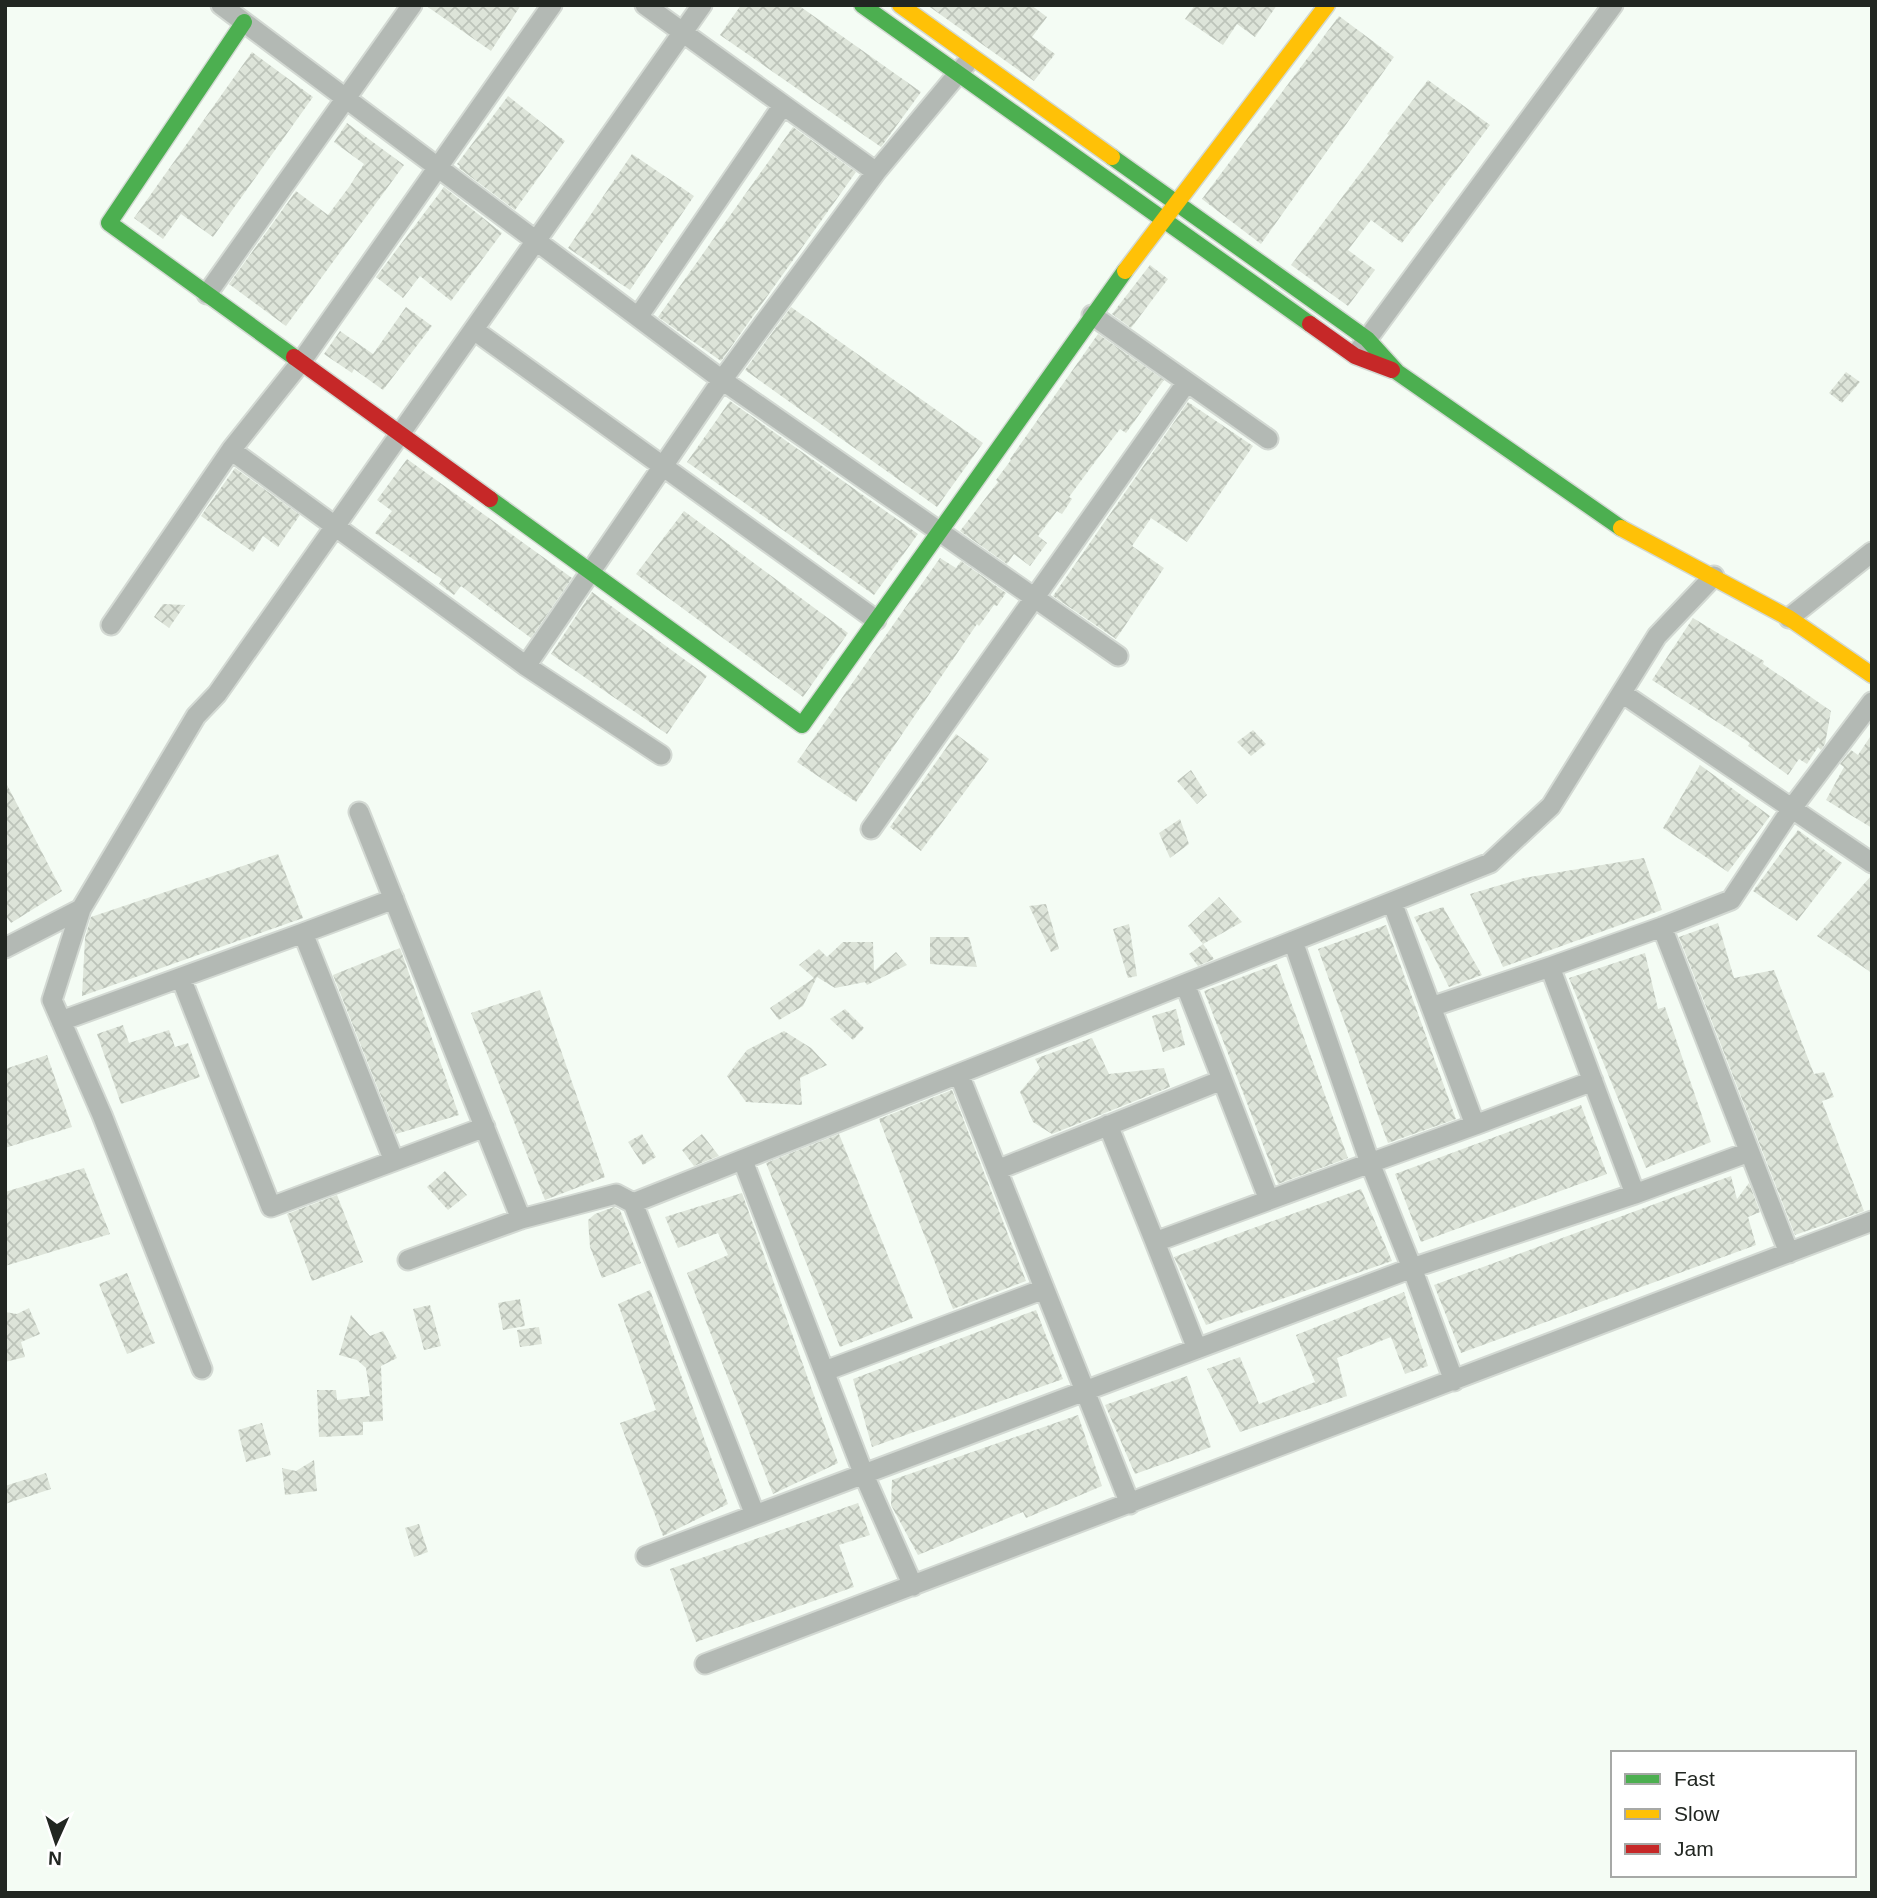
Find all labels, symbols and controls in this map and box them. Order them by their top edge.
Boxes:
legend [1611,1751,1856,1877]
text: Fast [1674,1767,1715,1790]
text: Slow [1674,1802,1720,1825]
north arrow [21,1807,91,1877]
text: Jam [1674,1837,1714,1860]
text: N [48,1848,63,1869]

